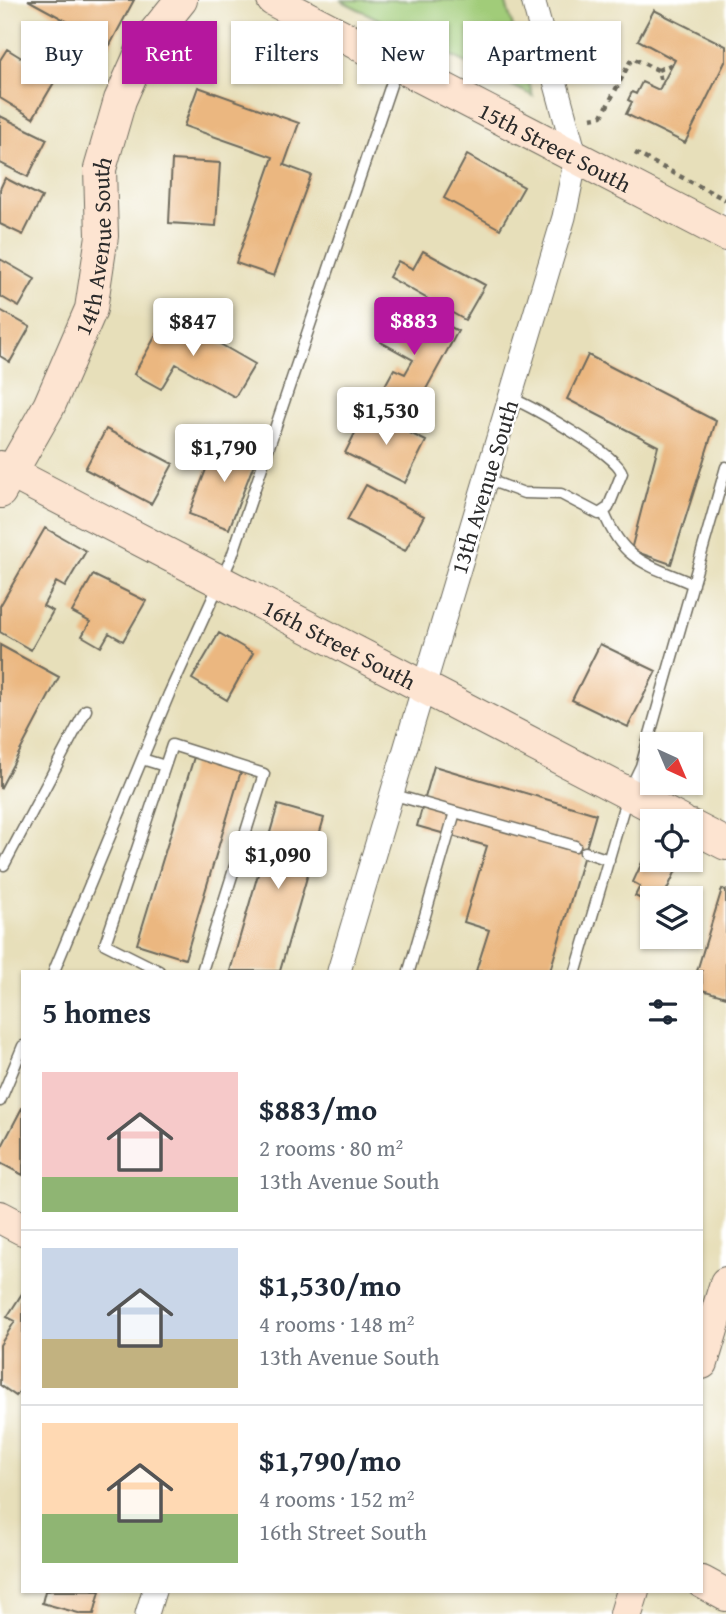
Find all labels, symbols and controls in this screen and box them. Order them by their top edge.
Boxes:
chip: Buy [21,21,108,84]
chip: Rent [122,21,217,84]
chip: Filters [231,21,343,84]
chip: New [357,21,449,84]
chip: Apartment [463,21,621,84]
street label: 15th Street South [473,93,638,200]
street label: 14th Avenue South [65,152,119,340]
pin: $847 [152,298,234,358]
pin: $883 [373,298,455,357]
text: $883 [390,303,438,336]
text: $847 [169,304,217,337]
pin: $1,530 [329,388,443,447]
text: $1,530 [353,393,419,426]
street label: 13th Avenue South [442,396,526,578]
pin: $1,790 [167,424,281,484]
text: $1,790 [191,430,257,463]
street label: 16th Street South [258,590,422,697]
north arrow [640,732,704,794]
map controls [640,732,703,949]
button: locate [640,809,703,872]
pin: $1,090 [221,832,335,891]
text: $1,090 [245,837,311,870]
button: layers [640,886,703,949]
text: 5 homes [42,990,151,1034]
icon: filters [644,993,682,1031]
text: $883/mo [259,1087,377,1131]
icon: home [98,1100,182,1184]
text: 2 rooms · 80 m² [259,1131,403,1164]
text: 13th Avenue South [259,1164,439,1197]
text: $1,530/mo [259,1263,401,1307]
icon: home [98,1276,182,1360]
text: 4 rooms · 148 m² [259,1307,414,1340]
text: 13th Avenue South [259,1340,439,1373]
text: $1,790/mo [259,1438,401,1482]
icon: home [98,1451,182,1535]
text: 4 rooms · 152 m² [259,1482,414,1515]
text: 16th Street South [259,1515,427,1548]

